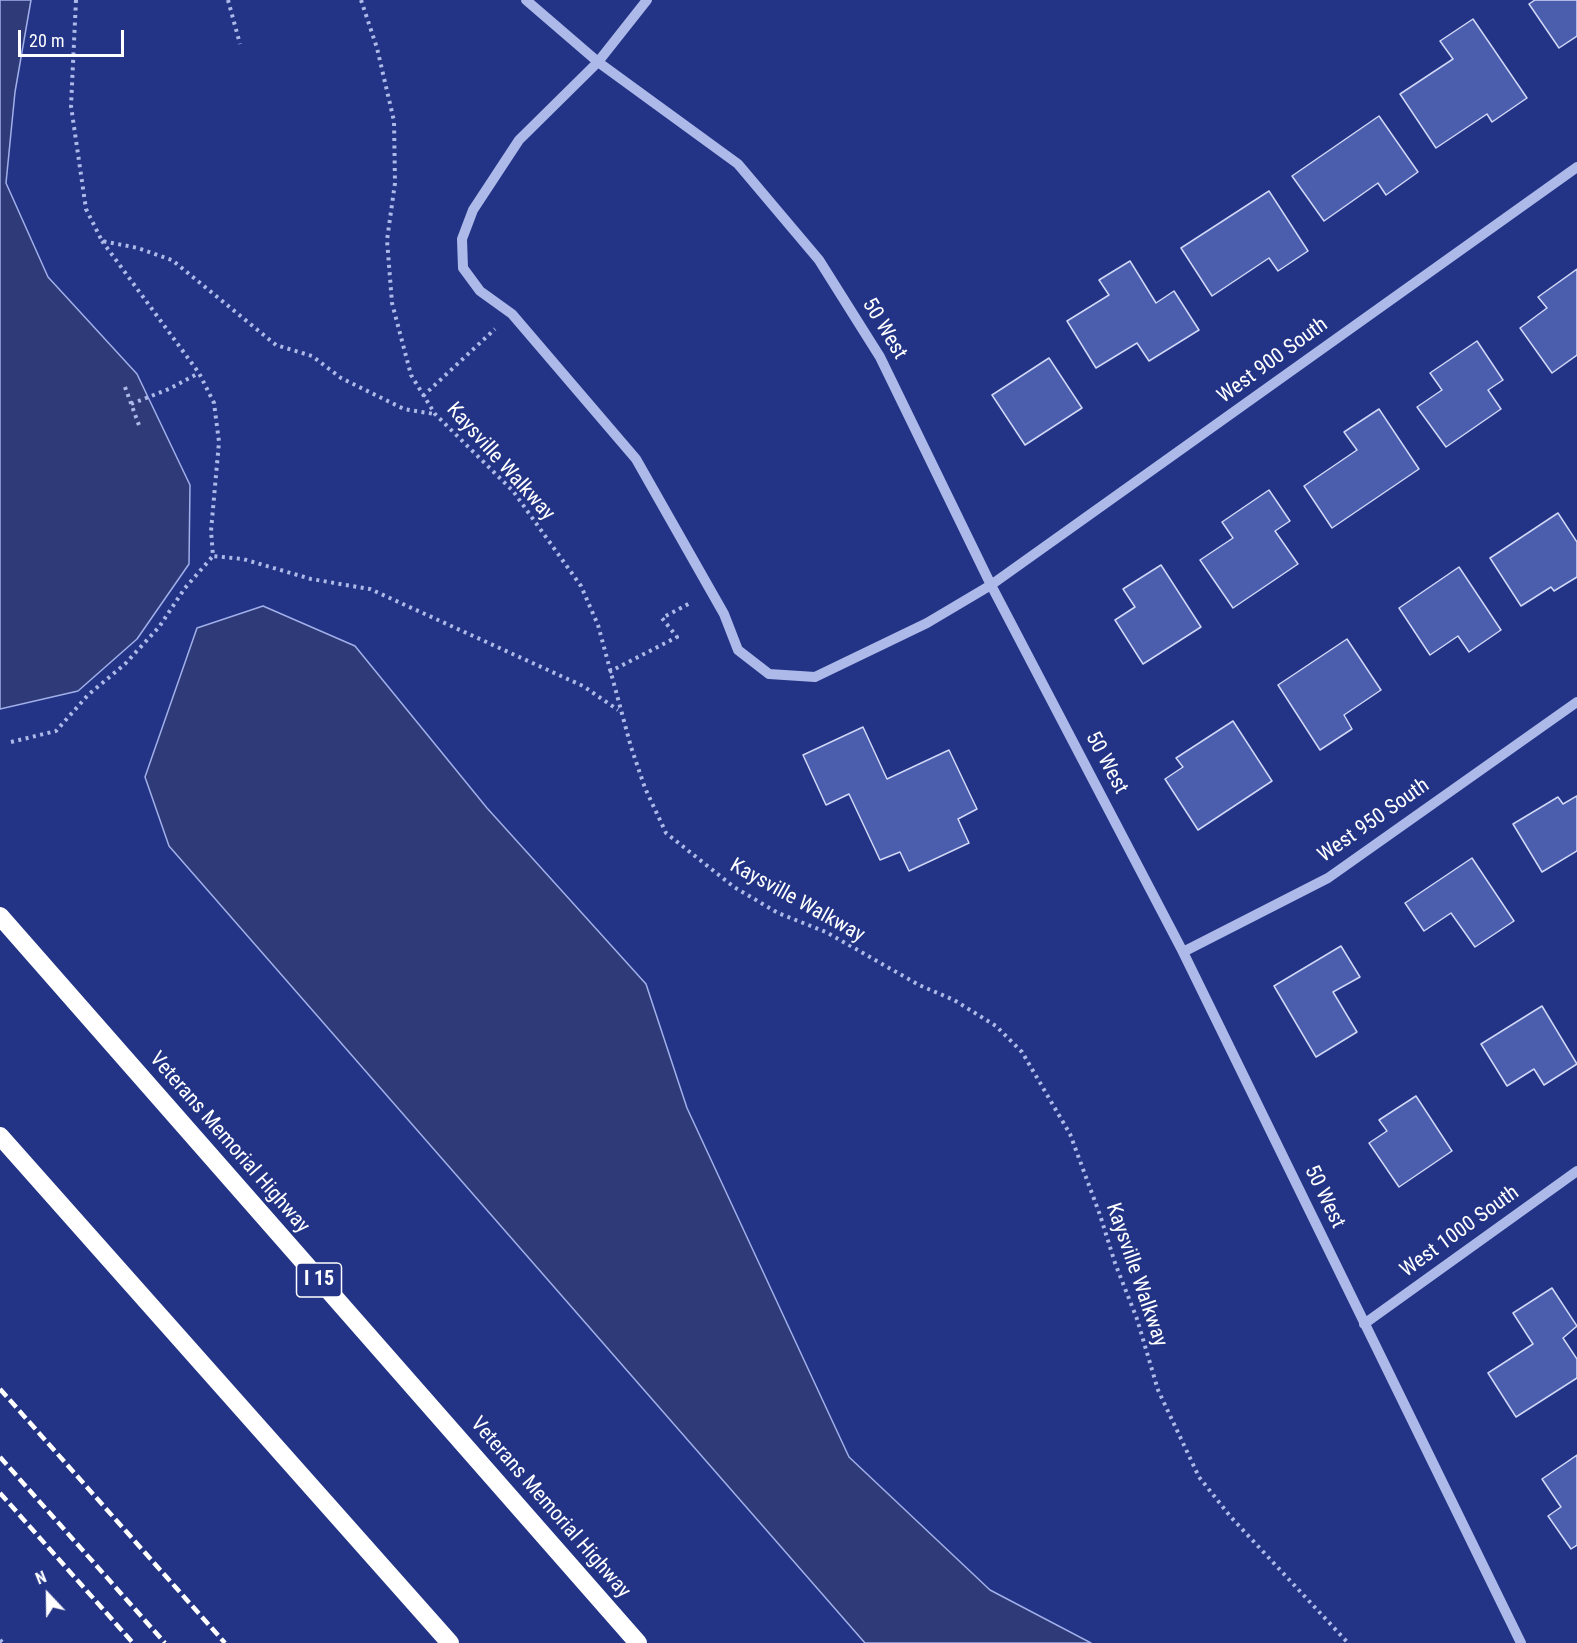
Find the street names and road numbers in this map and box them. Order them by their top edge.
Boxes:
street label: 50 West [856,294,912,364]
street label: West 900 South [1213,313,1333,409]
street label: Kaysville Walkway [440,398,560,526]
street label: 50 West [1079,728,1133,798]
street label: West 950 South [1314,773,1434,869]
street label: Kaysville Walkway [725,854,869,948]
street label: Veterans Memorial Highway [144,1047,314,1239]
street label: 50 West [1298,1161,1350,1233]
street label: West 1000 South [1396,1181,1524,1283]
street label: Kaysville Walkway [1100,1200,1172,1350]
road number: I 15 [296,1263,342,1297]
street label: Veterans Memorial Highway [465,1412,635,1604]

